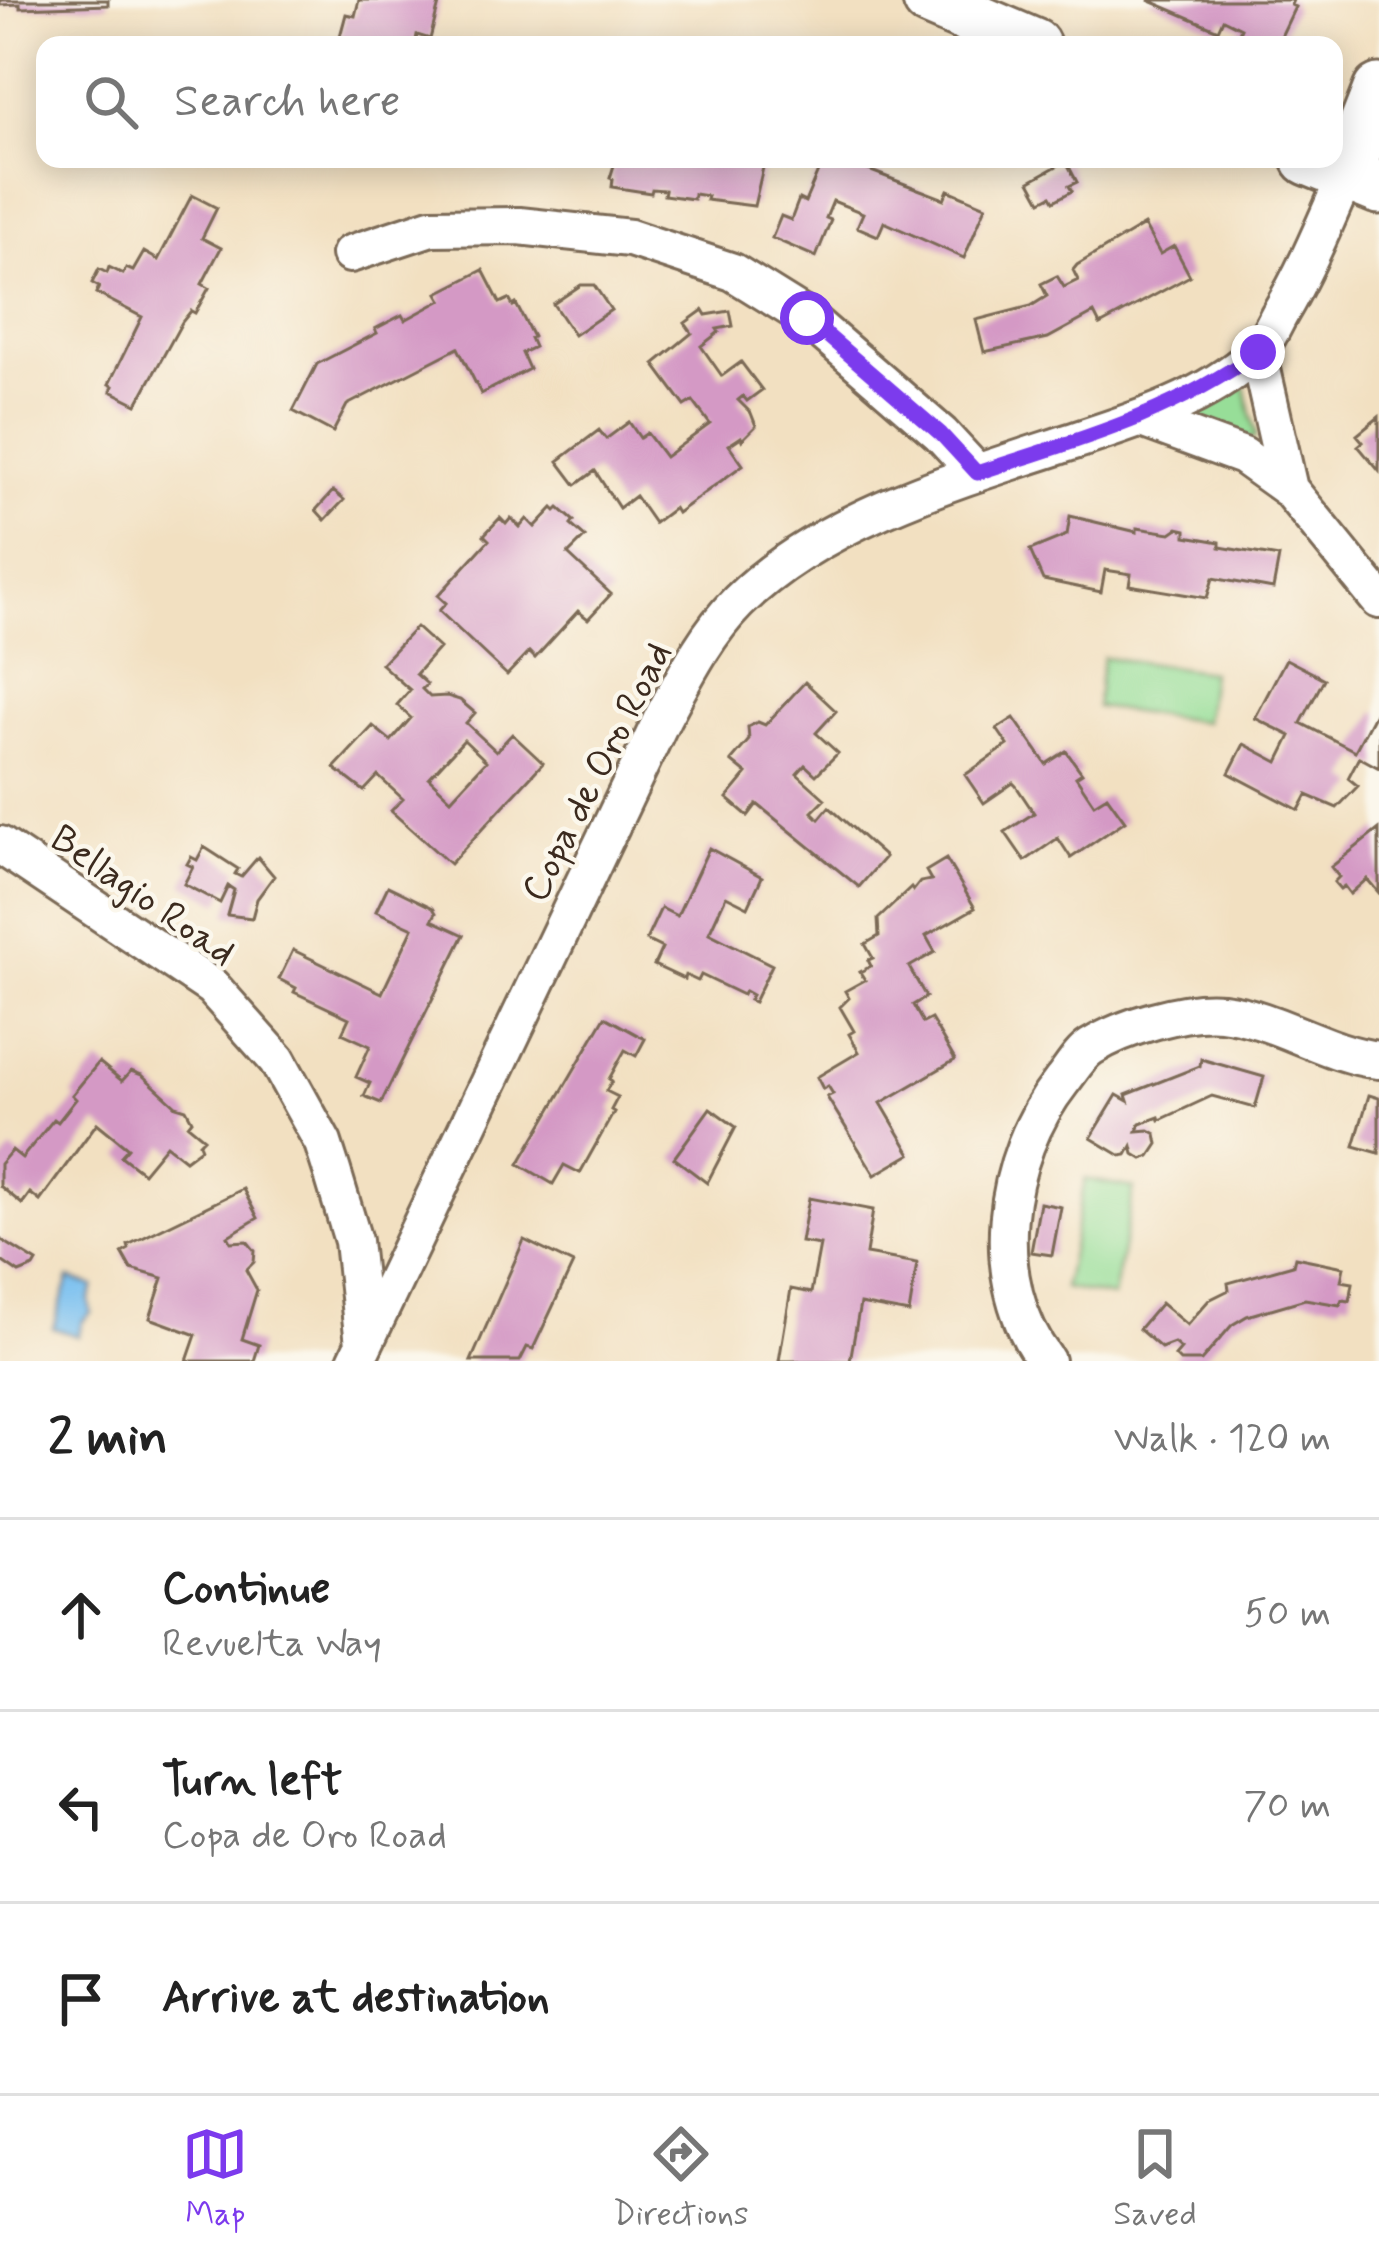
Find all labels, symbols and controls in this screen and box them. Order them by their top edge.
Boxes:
search box [36,36,1343,168]
icon: search [78,69,144,135]
text: Search here [174,73,401,132]
route start [780,291,834,345]
route end [1231,325,1285,379]
street label: Copa de Oro Road [511,634,685,911]
street label: Bellagio Road [39,814,245,979]
text: 2 min [48,1406,168,1472]
text: Walk · 120 m [1114,1414,1331,1465]
text: Continue [162,1560,330,1619]
icon: ahead [48,1582,114,1648]
text: 50 m [1244,1589,1331,1640]
text: Revuelta Way [162,1619,382,1670]
text: Turn left [162,1752,342,1811]
icon: left [48,1774,114,1840]
text: 70 m [1243,1781,1331,1832]
text: Copa de Oro Road [162,1811,447,1862]
icon: arrive [48,1966,114,2032]
text: Arrive at destination [162,1969,550,2028]
tab: Map [182,2121,248,2237]
tab: Directions [613,2121,749,2237]
tab: Saved [1113,2121,1197,2237]

